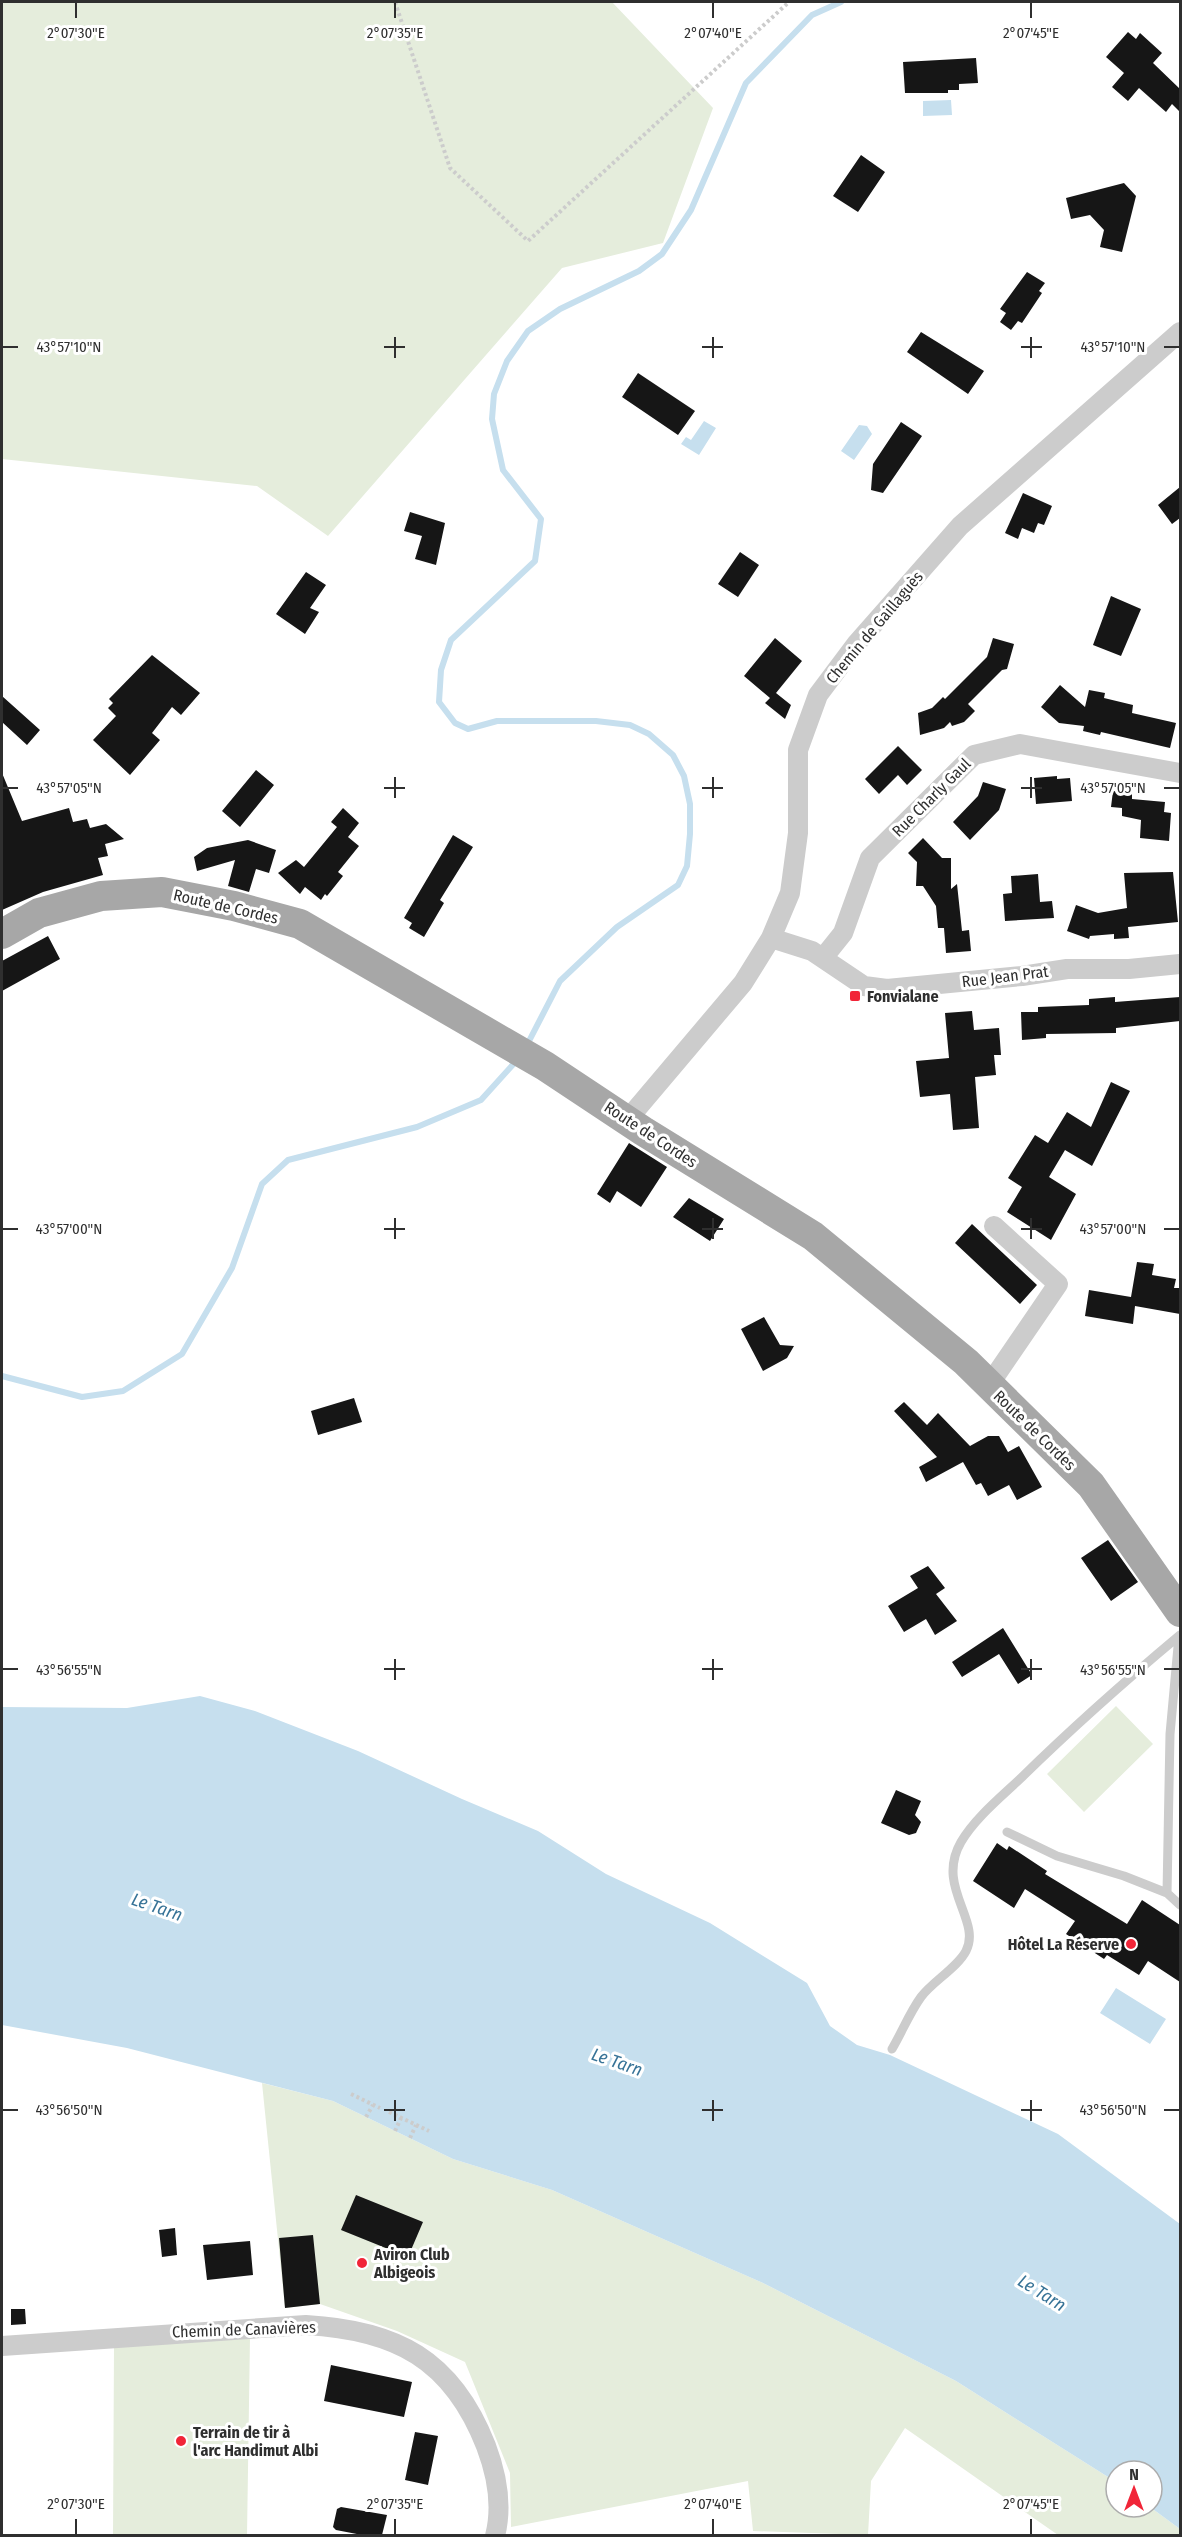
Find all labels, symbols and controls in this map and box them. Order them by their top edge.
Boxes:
text: 2°07'30"E [47,24,105,42]
text: 2°07'35"E [367,24,423,42]
text: 2°07'40"E [684,24,742,42]
text: 2°07'45"E [1003,24,1059,42]
text: 43°57'10"N [37,338,101,356]
text: 43°57'10"N [1081,338,1145,356]
street label: Chemin de Gaillaguès [822,567,927,687]
street label: Rue Charly Gaul [888,754,975,841]
text: 43°57'05"N [36,779,102,797]
text: 43°57'05"N [1080,779,1146,797]
street label: Route de Cordes [172,885,280,928]
street label: Rue Jean Prat [961,962,1050,991]
place label: Fonvialane [867,987,939,1006]
marker: Fonvialane [848,989,862,1003]
street label: Route de Cordes [601,1097,701,1172]
text: 43°57'00"N [36,1220,102,1238]
text: 43°57'00"N [1080,1220,1146,1238]
street label: Route de Cordes [990,1386,1080,1474]
text: 43°56'55"N [36,1661,102,1679]
text: 43°56'55"N [1080,1661,1146,1679]
water label: Le Tarn [129,1888,185,1926]
place label: Hôtel La Réserve [1008,1935,1119,1954]
marker: Hôtel La Réserve [1124,1937,1138,1951]
water label: Le Tarn [589,2043,645,2081]
text: 43°56'50"N [35,2101,103,2119]
text: 43°56'50"N [1079,2101,1147,2119]
place label: Aviron Club Albigeois [373,2245,450,2282]
marker: Aviron Club Albigeois [355,2256,369,2270]
water label: Le Tarn [1014,2270,1070,2316]
street label: Chemin de Canavières [172,2317,316,2342]
place label: Terrain de tir à l'arc Handimut Albi [193,2423,318,2460]
marker: Terrain de tir à l'arc Handimut Albi [174,2434,188,2448]
north arrow [1104,2459,1164,2519]
text: N [1129,2465,1139,2484]
text: 2°07'30"E [47,2495,105,2513]
text: 2°07'35"E [367,2495,423,2513]
text: 2°07'40"E [684,2495,742,2513]
text: 2°07'45"E [1003,2495,1059,2513]

